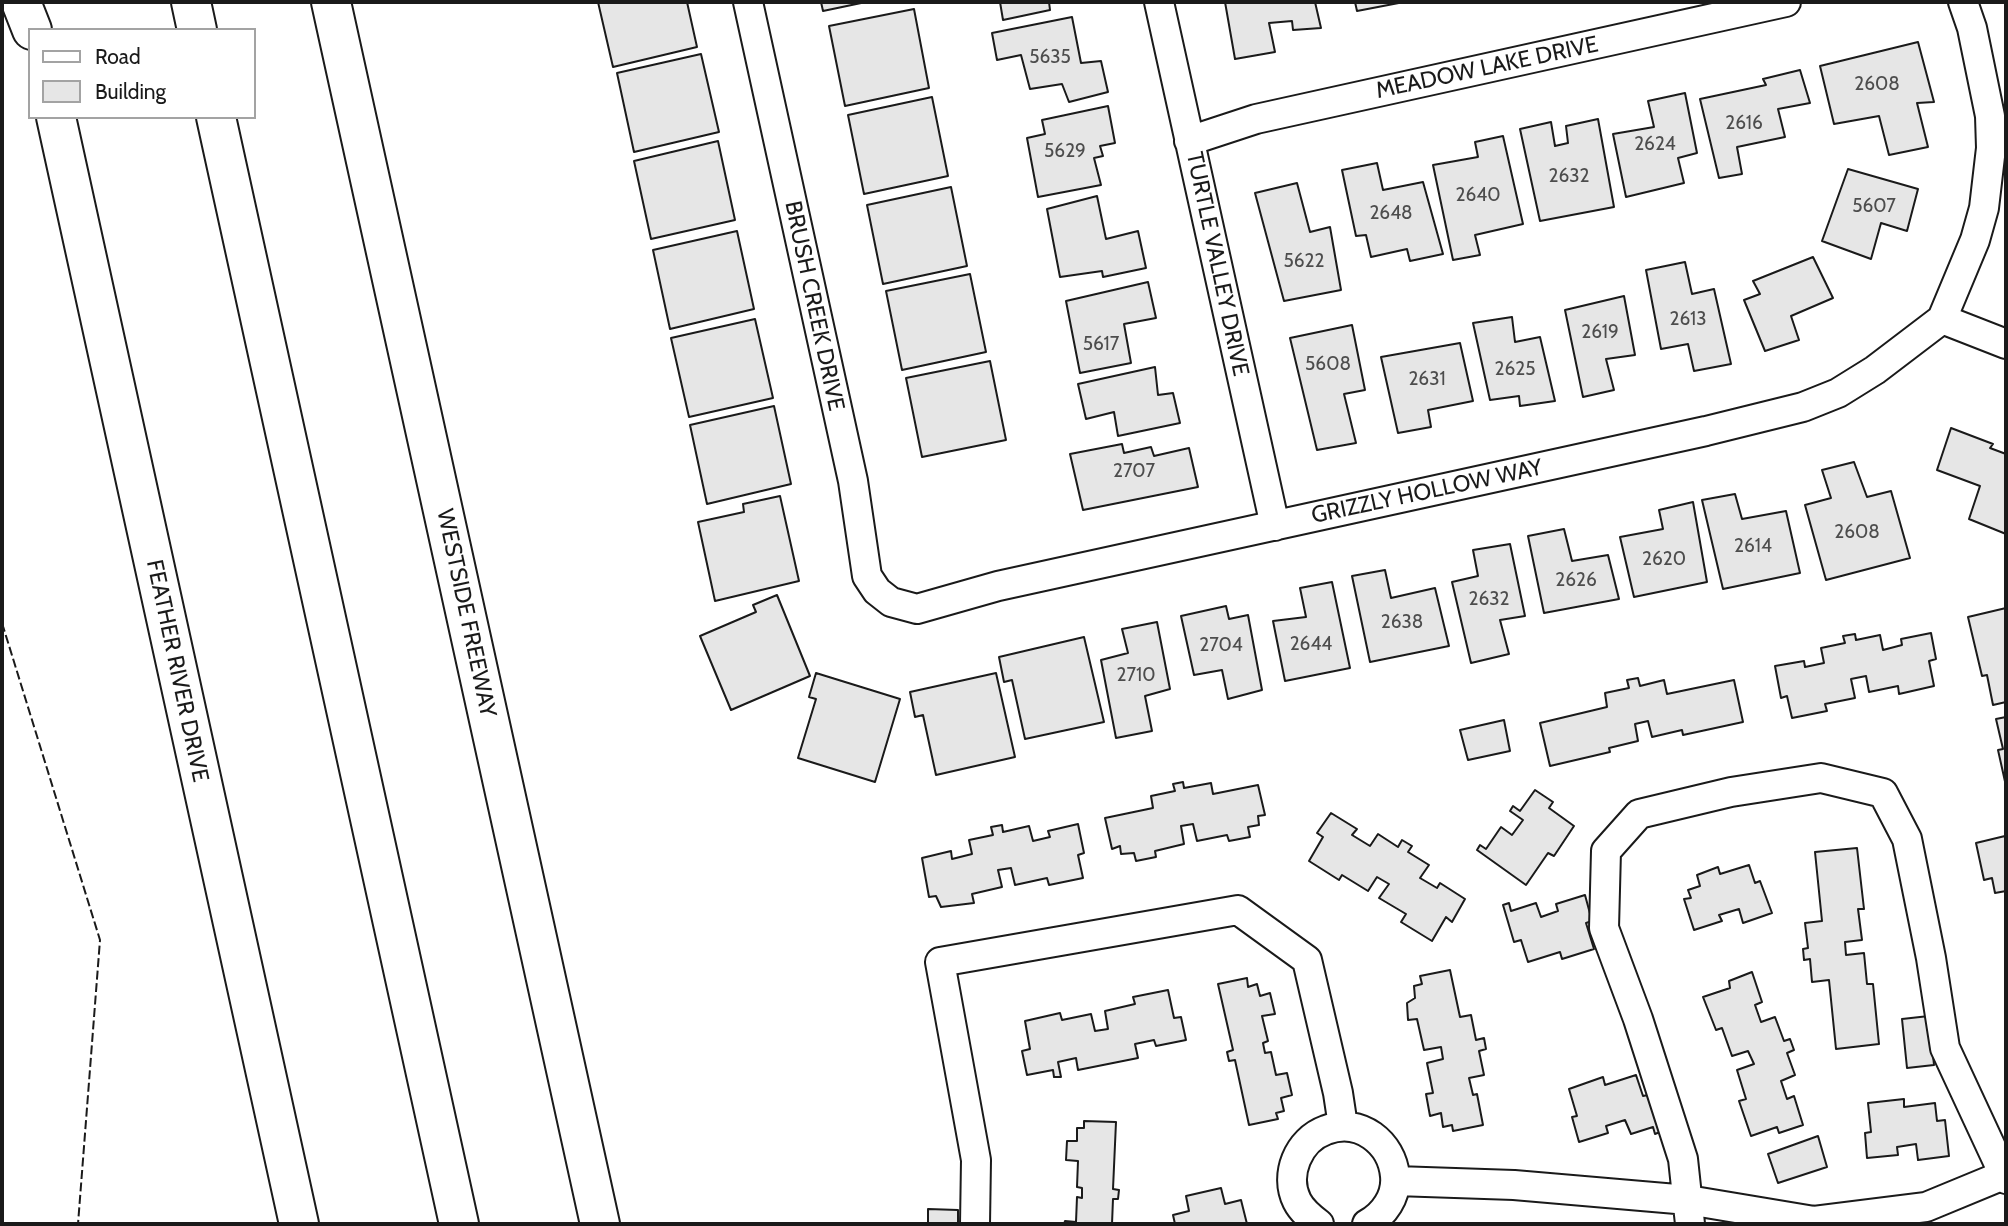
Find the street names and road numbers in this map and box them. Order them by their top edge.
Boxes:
street label: MEADOW LAKE DRIVE [1373,31,1601,105]
street label: TURTLE VALLEY DRIVE [1180,149,1254,379]
street label: BRUSH CREEK DRIVE [778,198,850,414]
street label: GRIZZLY HOLLOW WAY [1309,454,1545,530]
street label: WESTSIDE FREEWAY [430,506,502,720]
street label: FEATHER RIVER DRIVE [140,557,214,785]

